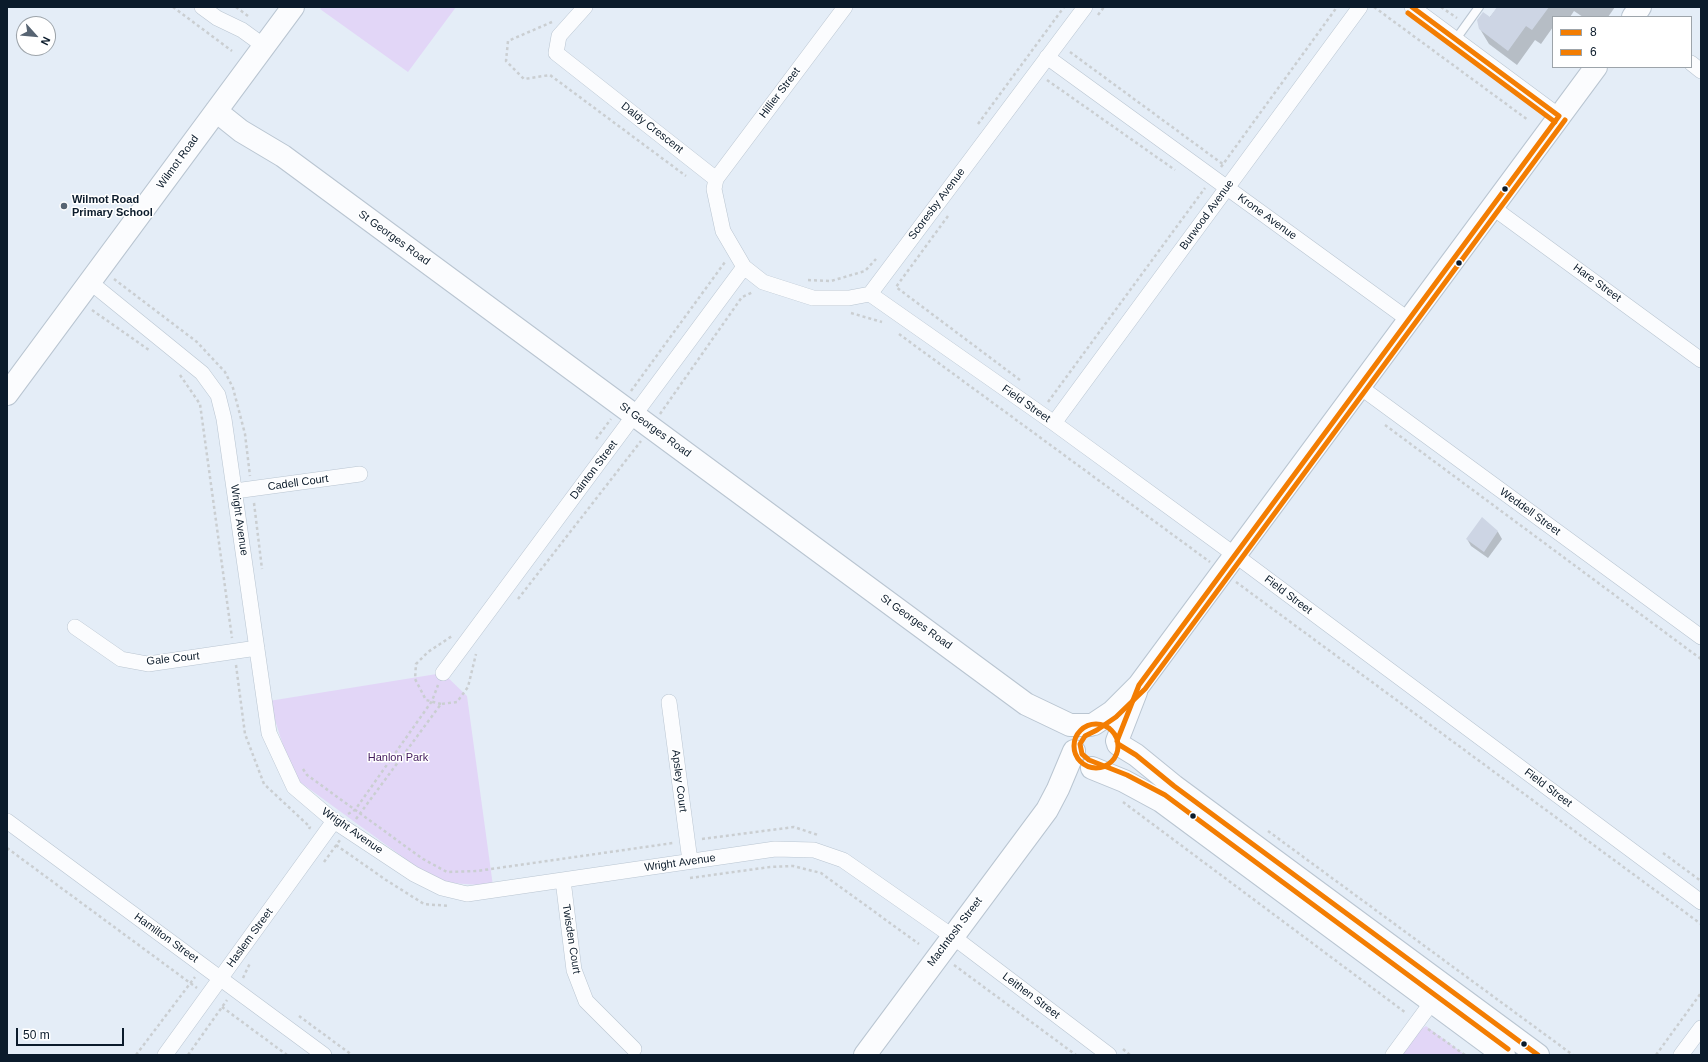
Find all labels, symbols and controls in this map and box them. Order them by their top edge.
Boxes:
north arrow [16,16,56,56]
legend [1552,16,1692,68]
text: 8 [1590,25,1597,39]
text: N [39,35,53,47]
text: 6 [1590,45,1597,59]
street label: Hillier Street [757,65,803,121]
street label: Daldy Crescent [618,100,686,156]
street label: Wilmot Road [154,133,202,191]
street label: Scoresby Avenue [906,166,968,242]
street label: Burwood Avenue [1177,177,1237,253]
unlabelled marker [1500,184,1510,194]
street label: Krone Avenue [1235,191,1299,243]
place label: Wilmot Road Primary School [72,193,153,219]
marker: Wilmot Road Primary School [59,201,69,211]
street label: St Georges Road [356,208,432,268]
unlabelled marker [1454,258,1464,268]
street label: Hare Street [1570,261,1624,305]
street label: Field Street [999,382,1053,426]
street label: St Georges Road [617,400,693,460]
street label: Dainton Street [568,438,620,502]
street label: Cadell Court [267,472,329,494]
street label: Wright Avenue [227,484,251,556]
street label: Weddell Street [1497,486,1563,538]
street label: Field Street [1262,573,1314,617]
street label: St Georges Road [878,592,954,652]
street label: Gale Court [146,650,200,668]
street label: Apsley Court [669,749,689,813]
park label: Hanlon Park [368,751,428,765]
street label: Field Street [1522,766,1574,810]
street label: Wright Avenue [319,805,385,857]
unlabelled marker [1188,811,1198,821]
street label: Wright Avenue [644,851,716,875]
street label: MacIntosh Street [925,895,985,969]
street label: Twisden Court [559,903,583,975]
street label: Haslem Street [224,906,276,970]
street label: Hamilton Street [131,910,201,966]
street label: Leithen Street [1000,970,1062,1022]
scale bar [18,1020,126,1046]
text: 50 m [23,1028,50,1042]
unlabelled marker [1519,1039,1529,1049]

